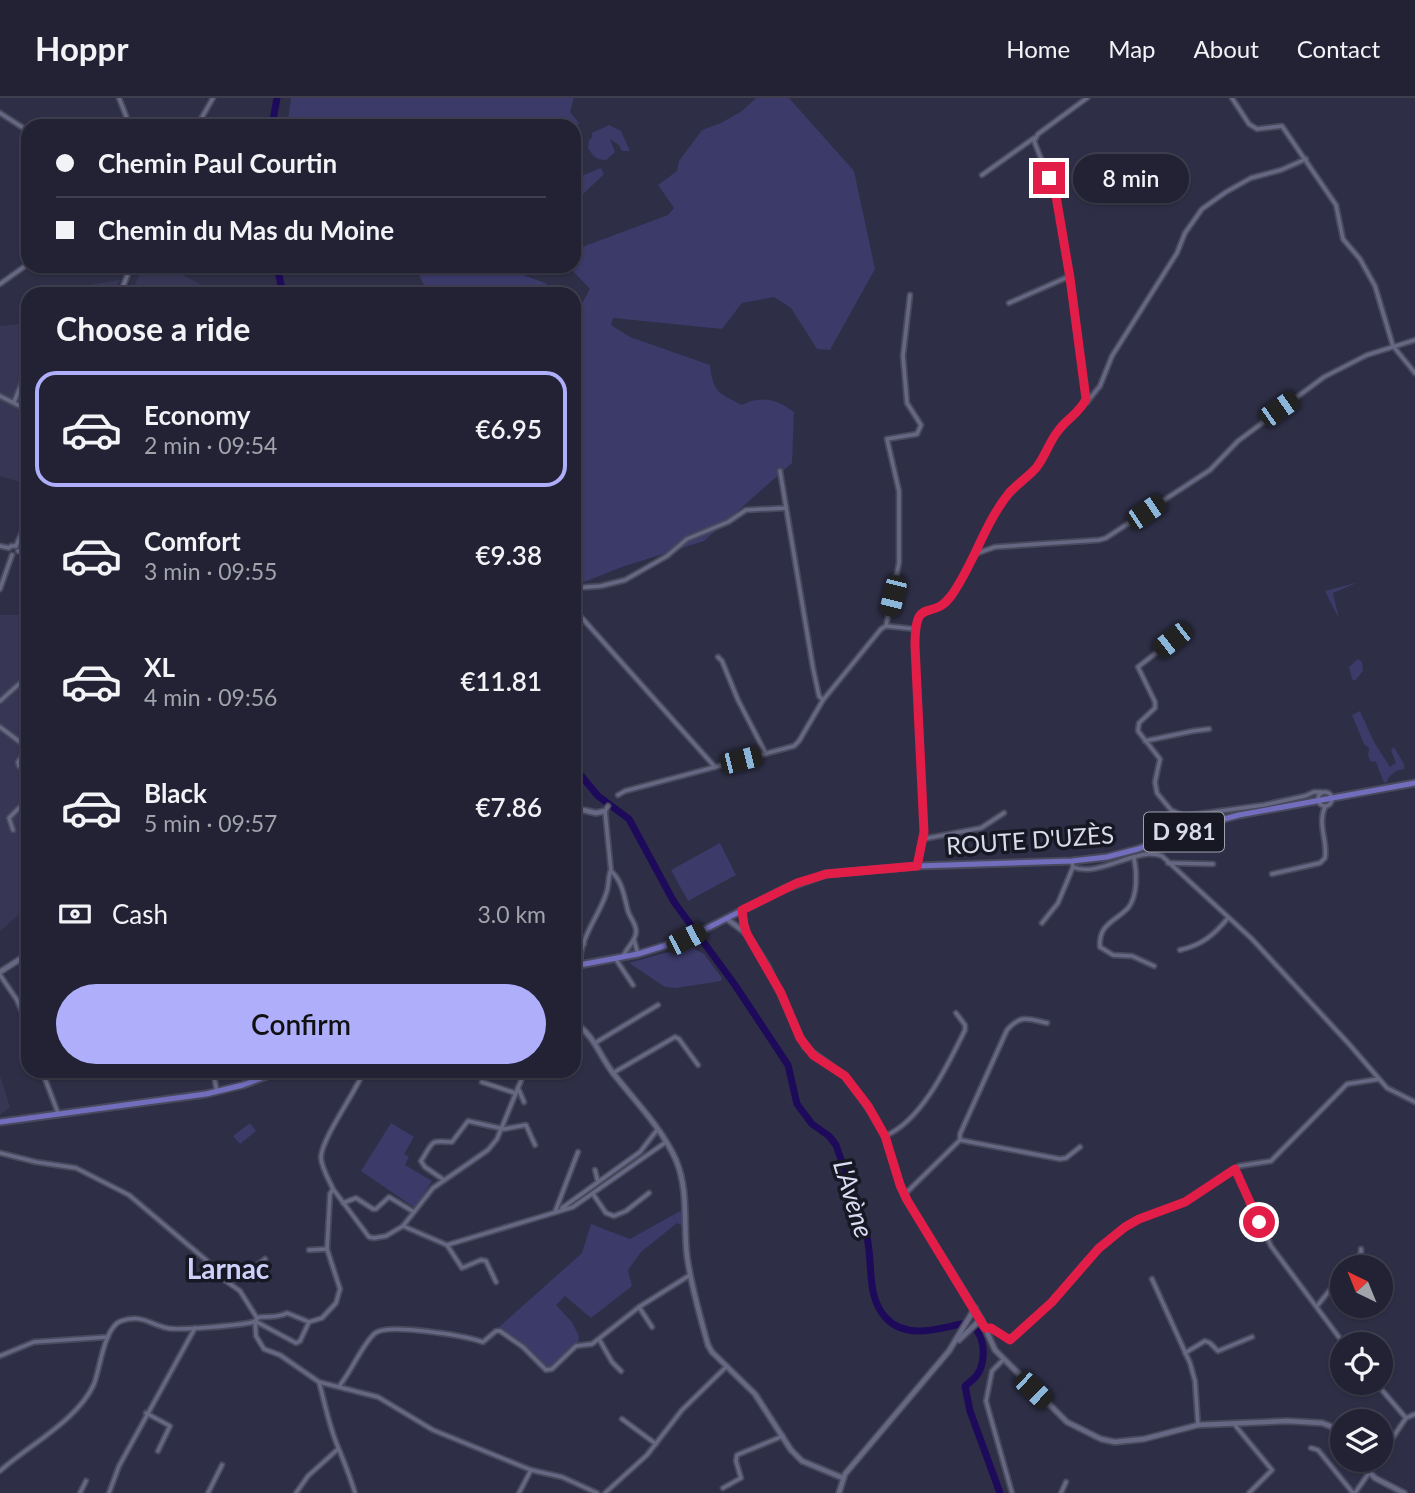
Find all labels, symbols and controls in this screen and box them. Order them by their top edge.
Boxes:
text: Hoppr [35,28,129,68]
text: Home [1006,34,1070,63]
text: Map [1108,34,1156,63]
text: About [1194,34,1259,63]
text: Contact [1297,34,1380,63]
text: Chemin Paul Courtin [98,147,337,179]
callout: 8 min [1074,154,1189,202]
route end [1033,162,1065,194]
text: 8 min [1103,164,1159,192]
text: Chemin du Mas du Moine [98,214,394,246]
text: Choose a ride [56,309,250,348]
car [1256,388,1303,430]
icon: car [60,398,123,461]
text: Economy [144,399,250,431]
text: €6.95 [476,413,542,445]
text: 2 min · 09:54 [144,431,277,459]
car [1123,492,1170,532]
icon: car [60,524,123,587]
text: Comfort [144,525,241,557]
text: €9.38 [476,539,542,571]
text: 3 min · 09:55 [144,557,277,585]
car [878,573,909,619]
car [1149,619,1196,661]
icon: car [60,650,123,713]
text: XL [144,651,175,683]
text: €11.81 [460,665,542,697]
text: 4 min · 09:56 [144,683,277,711]
car [719,745,764,775]
icon: car [60,776,123,839]
text: Black [144,777,207,809]
text: €7.86 [476,791,542,823]
text: 5 min · 09:57 [144,809,277,837]
road number: D 981 [1144,812,1224,852]
street label: ROUTE D'UZÈS [945,819,1115,860]
icon: cash [56,895,94,933]
text: Cash [112,898,168,930]
text: 3.0 km [477,900,546,928]
car [663,920,710,958]
button: Confirm [56,984,546,1064]
water label: L'Avène [827,1156,881,1241]
route start [1243,1206,1275,1238]
district label: Larnac [187,1251,270,1285]
north arrow [1330,1255,1393,1318]
map controls [1330,1255,1393,1472]
button: locate [1330,1332,1393,1395]
car [1011,1368,1056,1412]
button: layers [1330,1409,1393,1472]

